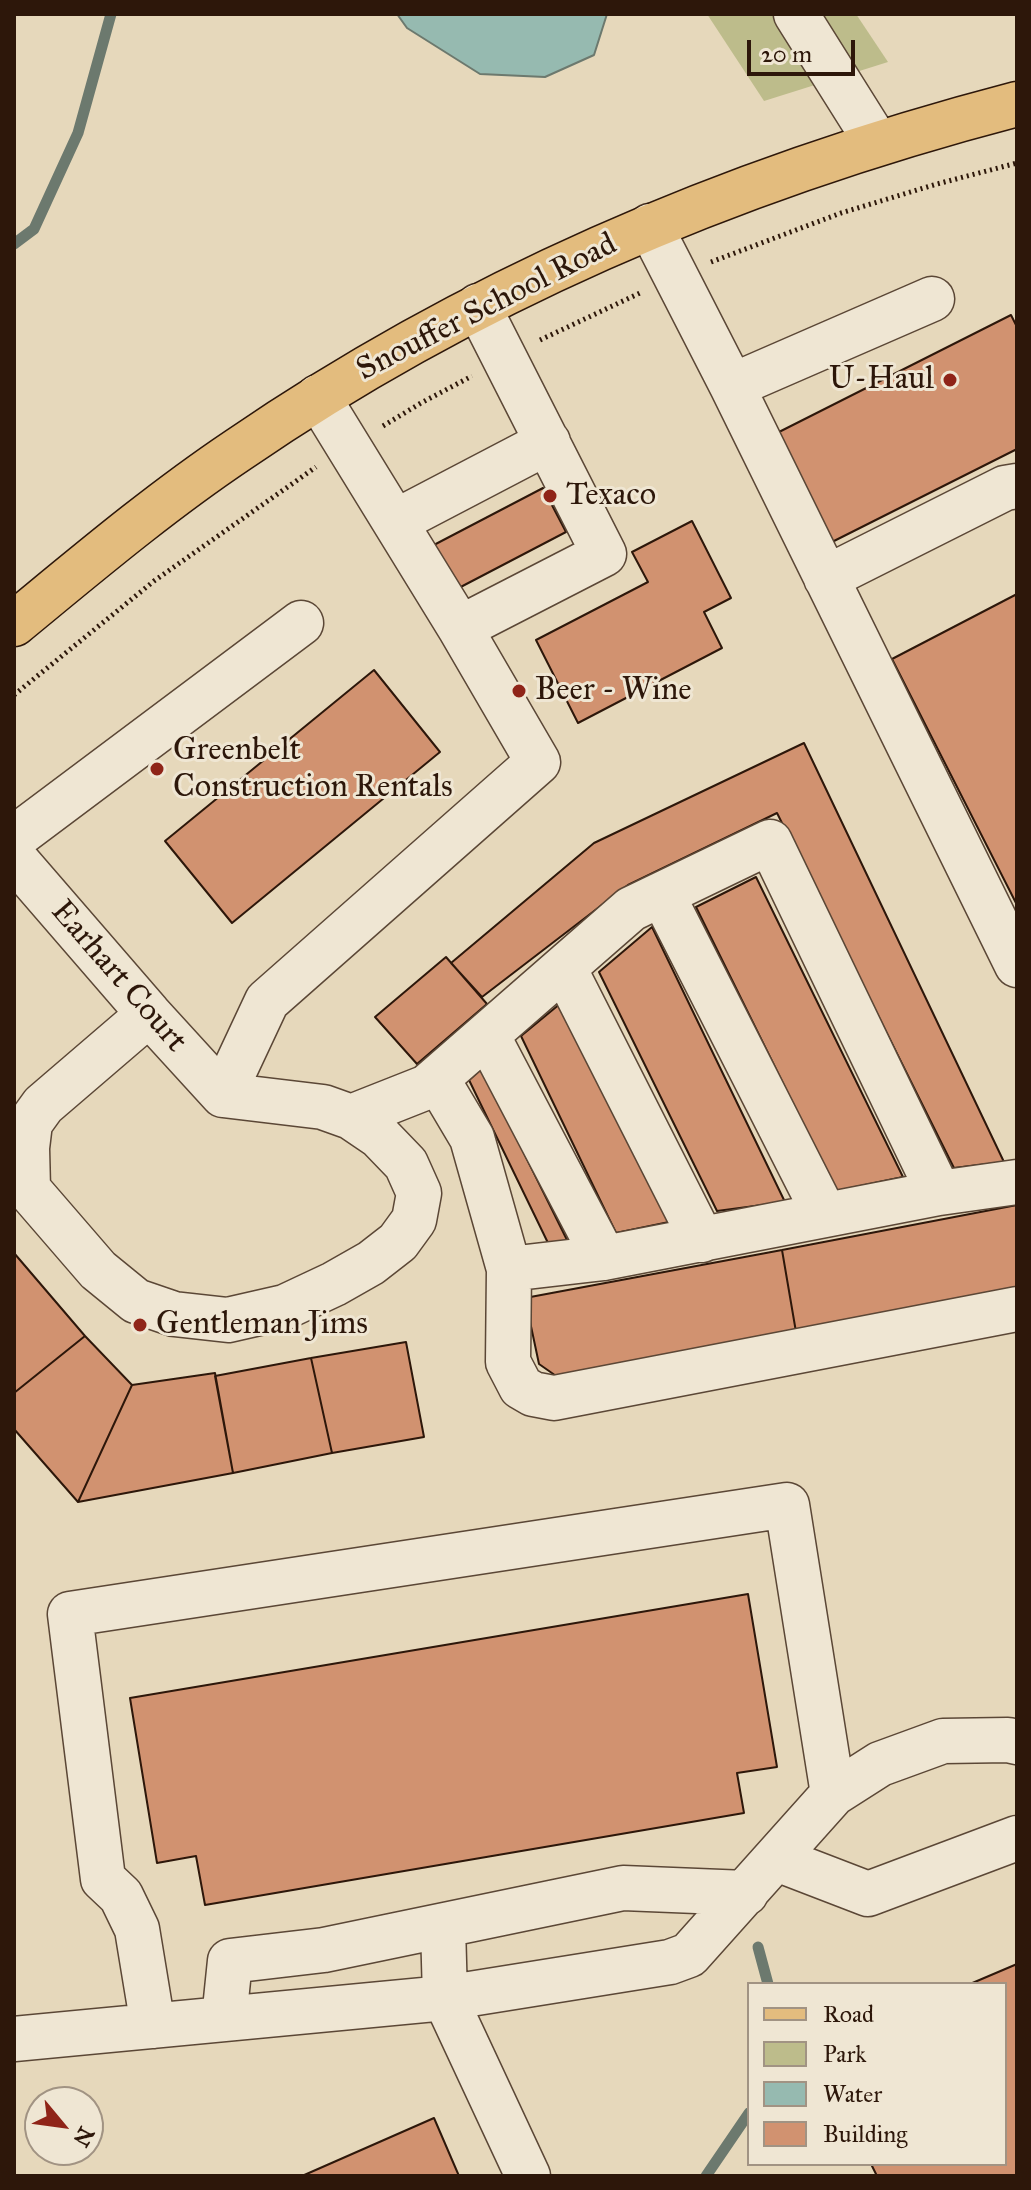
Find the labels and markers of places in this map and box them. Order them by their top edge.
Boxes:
place label: U-Haul [829,361,934,399]
marker: U-Haul [941,371,959,389]
place label: Texaco [566,477,656,515]
marker: Texaco [541,487,559,505]
place label: Beer - Wine [535,672,692,710]
marker: Beer - Wine [510,682,528,700]
place label: Greenbelt Construction Rentals [173,732,453,807]
marker: Greenbelt Construction Rentals [148,760,166,778]
place label: Gentleman Jims [156,1306,368,1344]
marker: Gentleman Jims [131,1316,149,1334]

